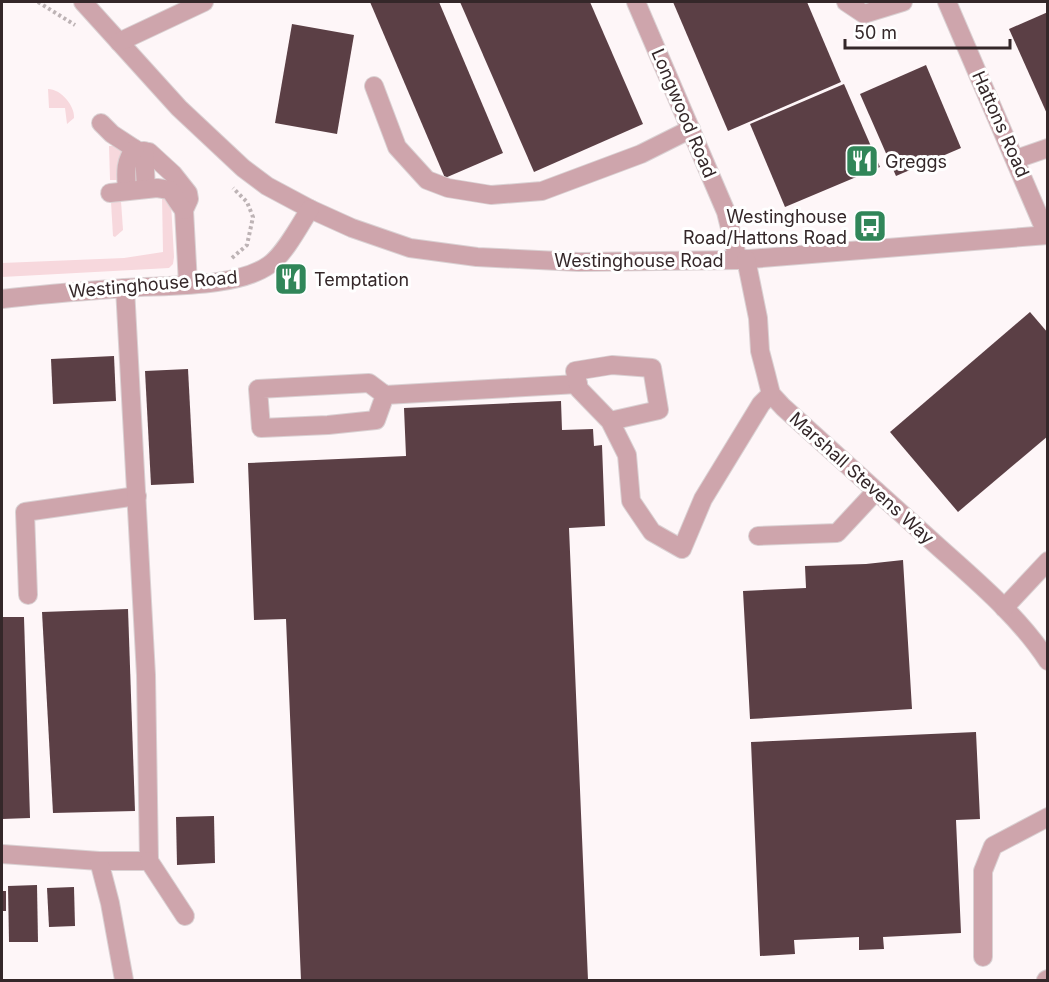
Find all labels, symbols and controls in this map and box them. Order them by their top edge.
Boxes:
scale bar [845,12,1010,50]
text: 50 m [854,22,897,43]
street label: Longwood Road [647,45,721,181]
street label: Hattons Road [968,68,1034,180]
restaurant icon: Greggs [844,143,880,179]
place label: Greggs [885,151,947,172]
place label: Westinghouse Road/Hattons Road [683,206,847,248]
bus stop icon: Westinghouse Road/Hattons Road [852,208,888,244]
street label: Westinghouse Road [554,250,724,271]
restaurant icon: Temptation [273,261,309,297]
street label: Westinghouse Road [68,266,238,302]
place label: Temptation [314,269,409,290]
street label: Marshall Stevens Way [786,408,938,548]

